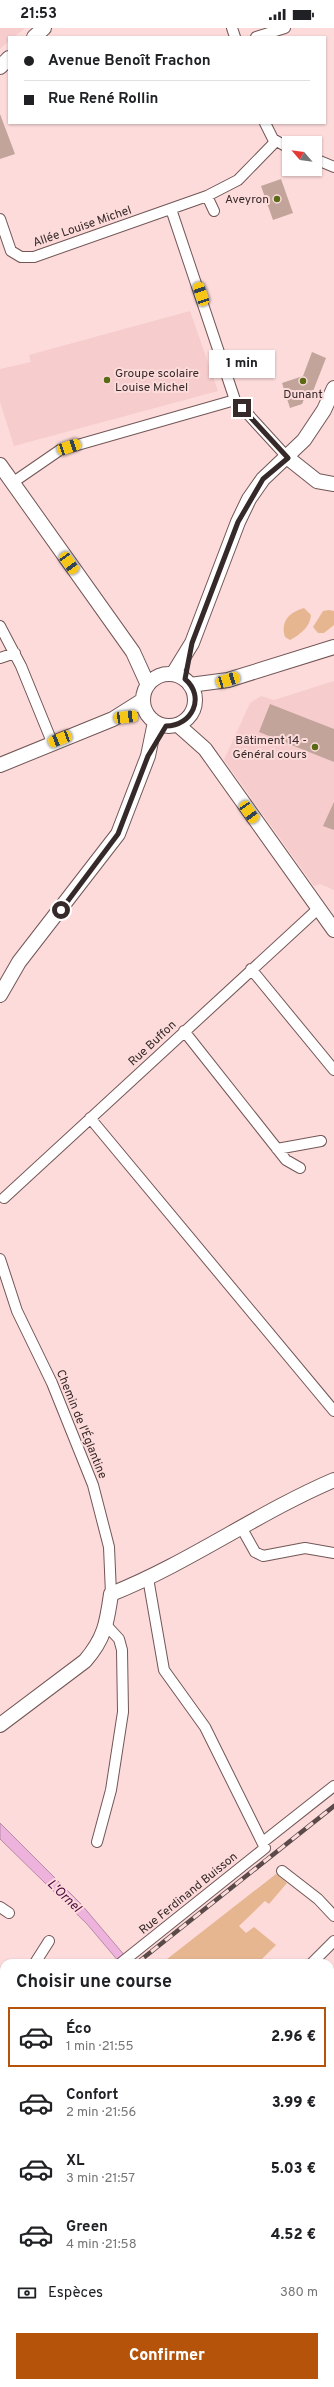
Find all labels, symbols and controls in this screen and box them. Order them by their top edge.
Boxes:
text: 21:53 [20,5,57,24]
text: Avenue Benoît Frachon [48,52,211,71]
text: Rue René Rollin [48,90,159,109]
north arrow [282,136,322,176]
map controls [282,136,322,176]
place label: Aveyron [225,192,269,208]
marker: Aveyron [272,194,282,204]
street label: Allée Louise Michel [31,203,134,251]
car [191,281,211,307]
callout: 1 min [209,350,275,378]
text: 1 min [226,356,258,372]
place label: Groupe scolaire Louise Michel [115,366,199,396]
marker: Groupe scolaire Louise Michel [102,375,112,385]
marker: Dunant [298,376,308,386]
place label: Dunant [283,387,323,403]
route end [233,399,251,417]
car [56,437,82,457]
car [57,550,81,576]
car [215,671,241,689]
car [113,710,139,724]
car [47,729,73,749]
place label: Bâtiment 14 - Général cours [232,733,307,763]
marker: Bâtiment 14 - Général cours [310,742,320,752]
car [237,799,261,825]
route start [52,901,70,919]
street label: Rue Buffon [125,1017,180,1070]
street label: Chemin de l'Églantine [52,1367,110,1481]
street label: Rue Ferdinand Buisson [136,1849,241,1938]
water label: L'Ornel [43,1877,84,1917]
text: Choisir une course [16,1971,172,1994]
icon: car [18,2019,54,2055]
text: Éco [66,2020,91,2039]
text: 2.96 € [271,2028,316,2047]
text: 1 min · 21:55 [66,2039,134,2055]
icon: car [18,2085,54,2121]
text: Confort [66,2086,118,2105]
text: 3.99 € [272,2094,316,2113]
text: 2 min · 21:56 [66,2105,136,2121]
icon: car [18,2151,54,2187]
text: XL [66,2152,84,2171]
text: 5.03 € [271,2160,316,2179]
text: 3 min · 21:57 [66,2171,135,2187]
icon: car [18,2217,54,2253]
text: Green [66,2218,108,2237]
text: 4.52 € [271,2226,316,2245]
text: 4 min · 21:58 [66,2237,137,2253]
icon: cash [16,2282,38,2304]
text: Espèces [48,2284,103,2303]
text: 380 m [280,2285,318,2301]
button: Confirmer [16,2333,318,2379]

